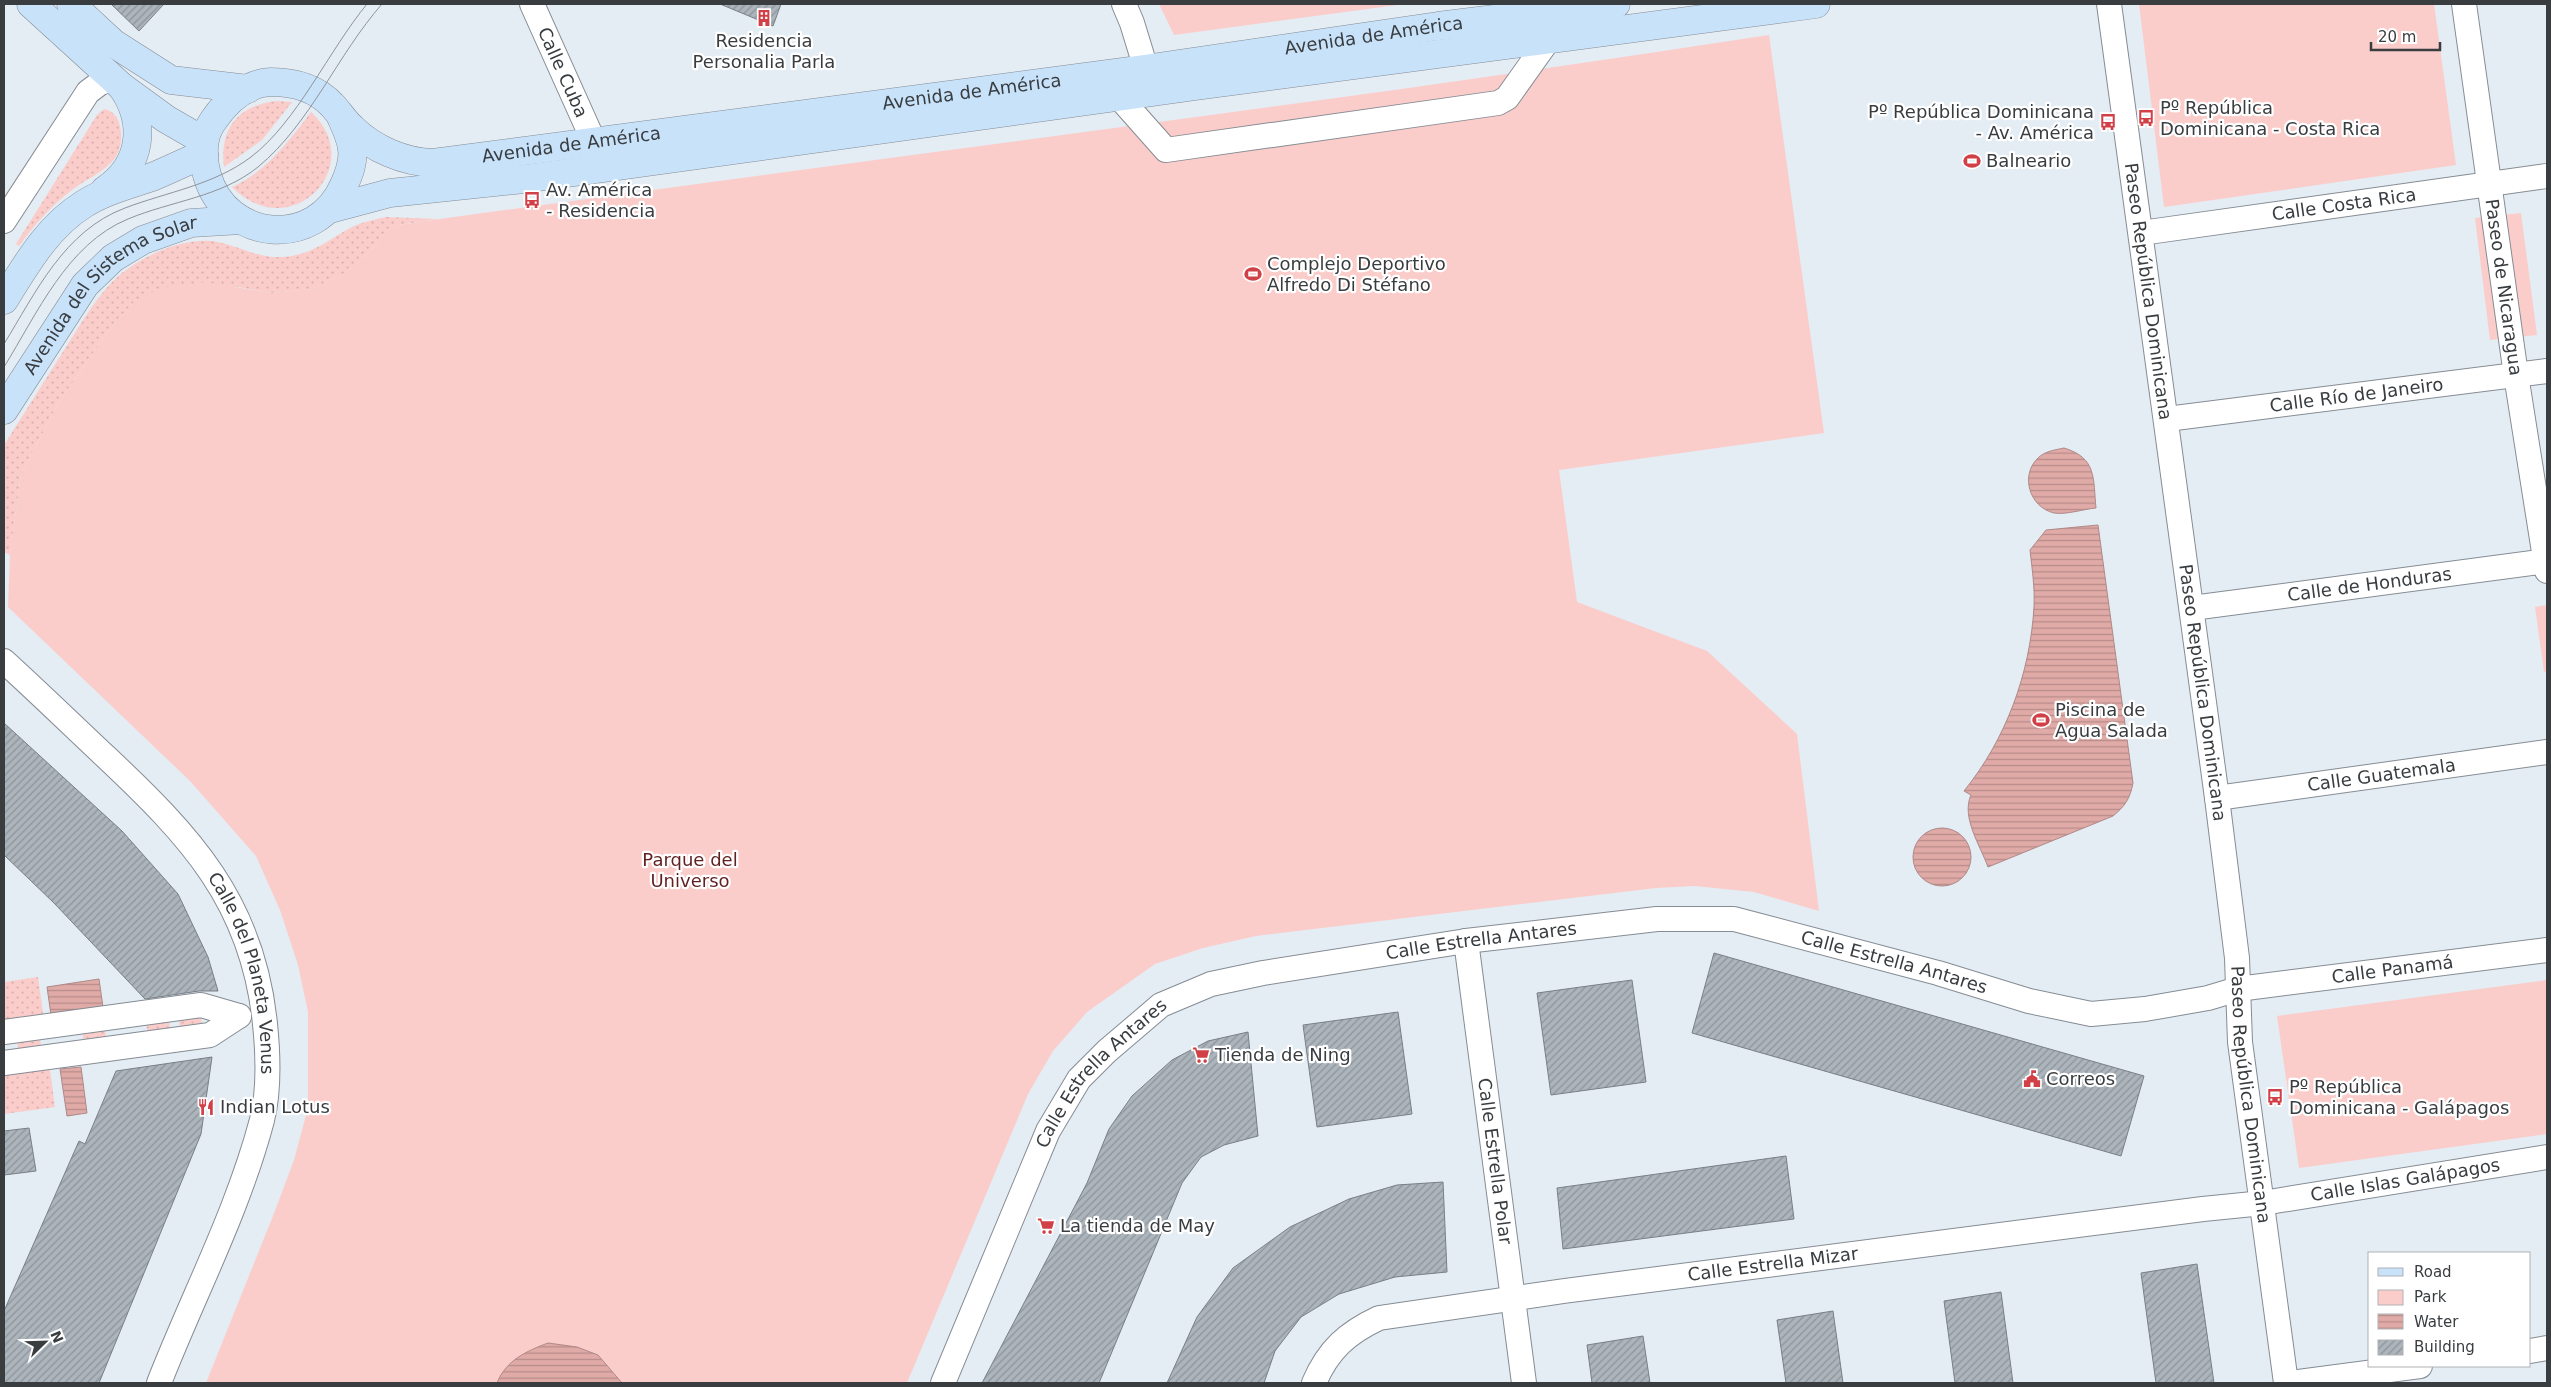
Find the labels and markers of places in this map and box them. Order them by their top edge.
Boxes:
building icon: Residencia Personalia Parla [754,8,774,28]
place label: Residencia Personalia Parla [693,30,835,72]
place label: Pº República Dominicana - Costa Rica [2160,97,2380,139]
place label: Pº República Dominicana - Av. América [1868,101,2094,143]
bus stop icon: Pº República Dominicana - Costa Rica [2136,108,2156,128]
bus stop icon: Pº República Dominicana - Av. América [2098,112,2118,132]
place label: Balneario [1986,150,2071,171]
sports icon: Balneario [1962,151,1982,171]
place label: Av. América - Residencia [546,179,655,221]
bus stop icon: Av. América - Residencia [522,190,542,210]
place label: Complejo Deportivo Alfredo Di Stéfano [1267,253,1446,295]
sports icon: Complejo Deportivo Alfredo Di Stéfano [1243,264,1263,284]
place label: Piscina de Agua Salada [2055,699,2168,741]
sports icon: Piscina de Agua Salada [2031,710,2051,730]
place label: Tienda de Ning [1214,1044,1351,1065]
supermarket icon: Tienda de Ning [1191,1045,1211,1065]
place label: Correos [2046,1068,2115,1089]
public building icon: Correos [2022,1069,2042,1089]
place label: Pº República Dominicana - Galápagos [2289,1076,2509,1118]
bus stop icon: Pº República Dominicana - Galápagos [2265,1087,2285,1107]
place label: Indian Lotus [220,1096,330,1117]
restaurant icon: Indian Lotus [196,1097,216,1117]
place label: La tienda de May [1060,1215,1215,1236]
supermarket icon: La tienda de May [1036,1216,1056,1236]

